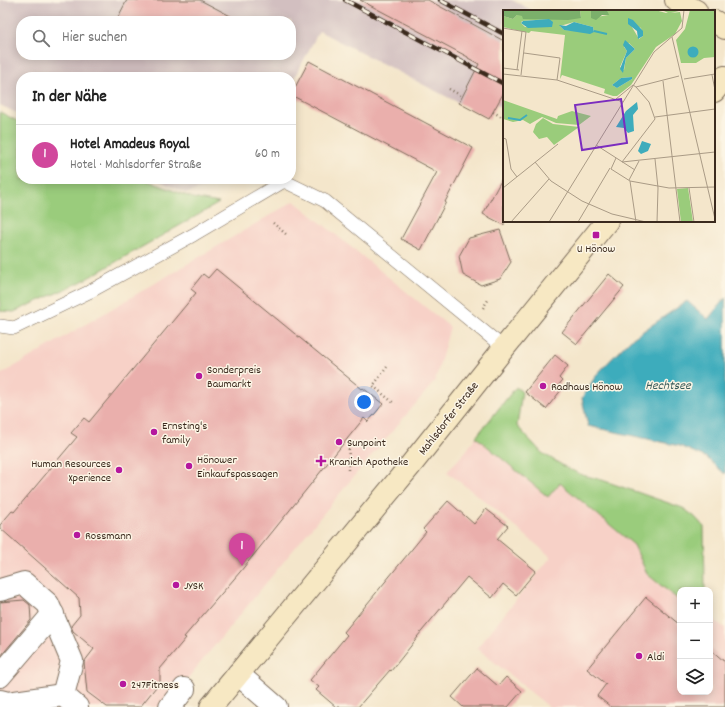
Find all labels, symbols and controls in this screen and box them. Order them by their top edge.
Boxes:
inset map [503,10,715,222]
search box [16,16,296,60]
icon: search [30,27,52,49]
text: Hier suchen [62,27,127,49]
text: In der Nähe [32,86,107,110]
text: Hotel Amadeus Royal [70,134,190,156]
text: 1 [44,145,46,164]
text: 60 m [255,145,280,164]
text: Hotel · Mahlsdorfer Straße [70,156,201,175]
marker: U Hönow [591,230,601,240]
place label: U Hönow [577,241,616,258]
place label: Sonderpreis Baumarkt [207,362,261,393]
marker: Sonderpreis Baumarkt [194,371,204,381]
water label: Hechtsee [645,377,692,396]
street label: Mahlsdorfer Straße [415,379,483,459]
place label: Radhaus Hönow [551,379,623,396]
marker: Radhaus Hönow [538,381,548,391]
your location [354,392,374,412]
place label: Ernsting's family [162,418,207,449]
marker: Ernsting's family [149,427,159,437]
place label: Sunpoint [347,435,387,452]
marker: Sunpoint [334,437,344,447]
place label: Hönower Einkaufspassagen [197,452,279,483]
place label: Kranich Apotheke [329,454,408,471]
place label: Human Resources Xperience [31,456,111,487]
marker: Kranich Apotheke [316,456,326,466]
marker: Hönower Einkaufspassagen [184,461,194,471]
marker: Human Resources Xperience [114,465,124,475]
place label: Rossmann [85,528,132,545]
marker: Rossmann [72,530,82,540]
pin: 1 [229,533,255,566]
place label: JYSK [184,578,204,595]
marker: JYSK [171,580,181,590]
map controls [677,587,713,695]
button: + [677,587,713,623]
button: − [677,623,713,659]
place label: Aldi [647,649,664,666]
marker: Aldi [634,651,644,661]
button: layers [677,659,713,695]
place label: 247Fitness [131,677,179,694]
marker: 247Fitness [118,679,128,689]

